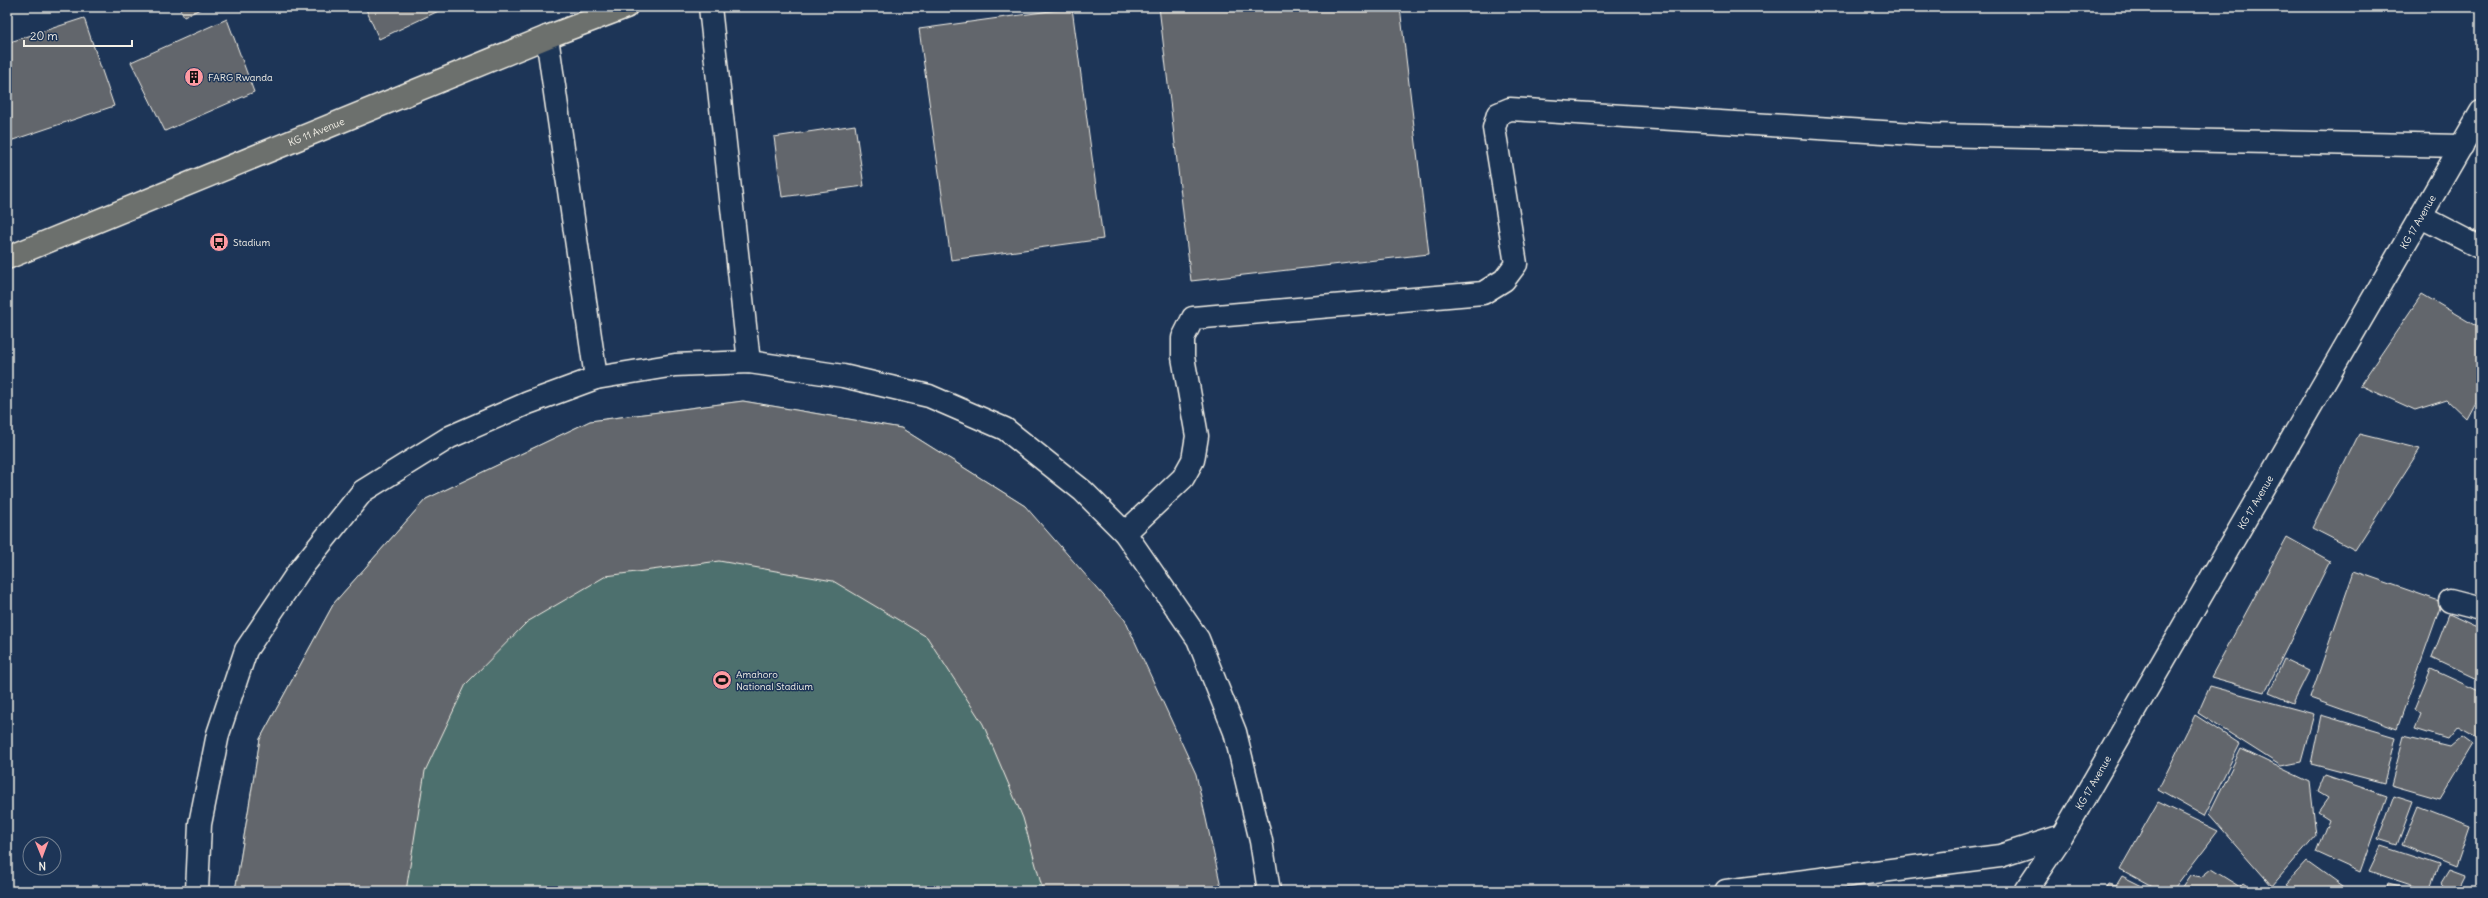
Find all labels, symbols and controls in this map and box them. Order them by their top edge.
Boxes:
scale bar [24,22,132,48]
text: 20 m [30,28,58,43]
building icon: FARG Rwanda [183,66,205,88]
place label: FARG Rwanda [208,71,273,84]
street label: KG 11 Avenue [286,115,346,149]
street label: KG 17 Avenue [2397,193,2439,251]
bus stop icon: Stadium [208,231,230,253]
place label: Stadium [233,236,270,249]
street label: KG 17 Avenue [2235,473,2276,532]
place label: Amahoro National Stadium [736,668,813,693]
sports icon: Amahoro National Stadium [711,669,733,691]
street label: KG 17 Avenue [2073,753,2114,812]
north arrow [22,836,62,876]
text: N [38,859,46,873]

